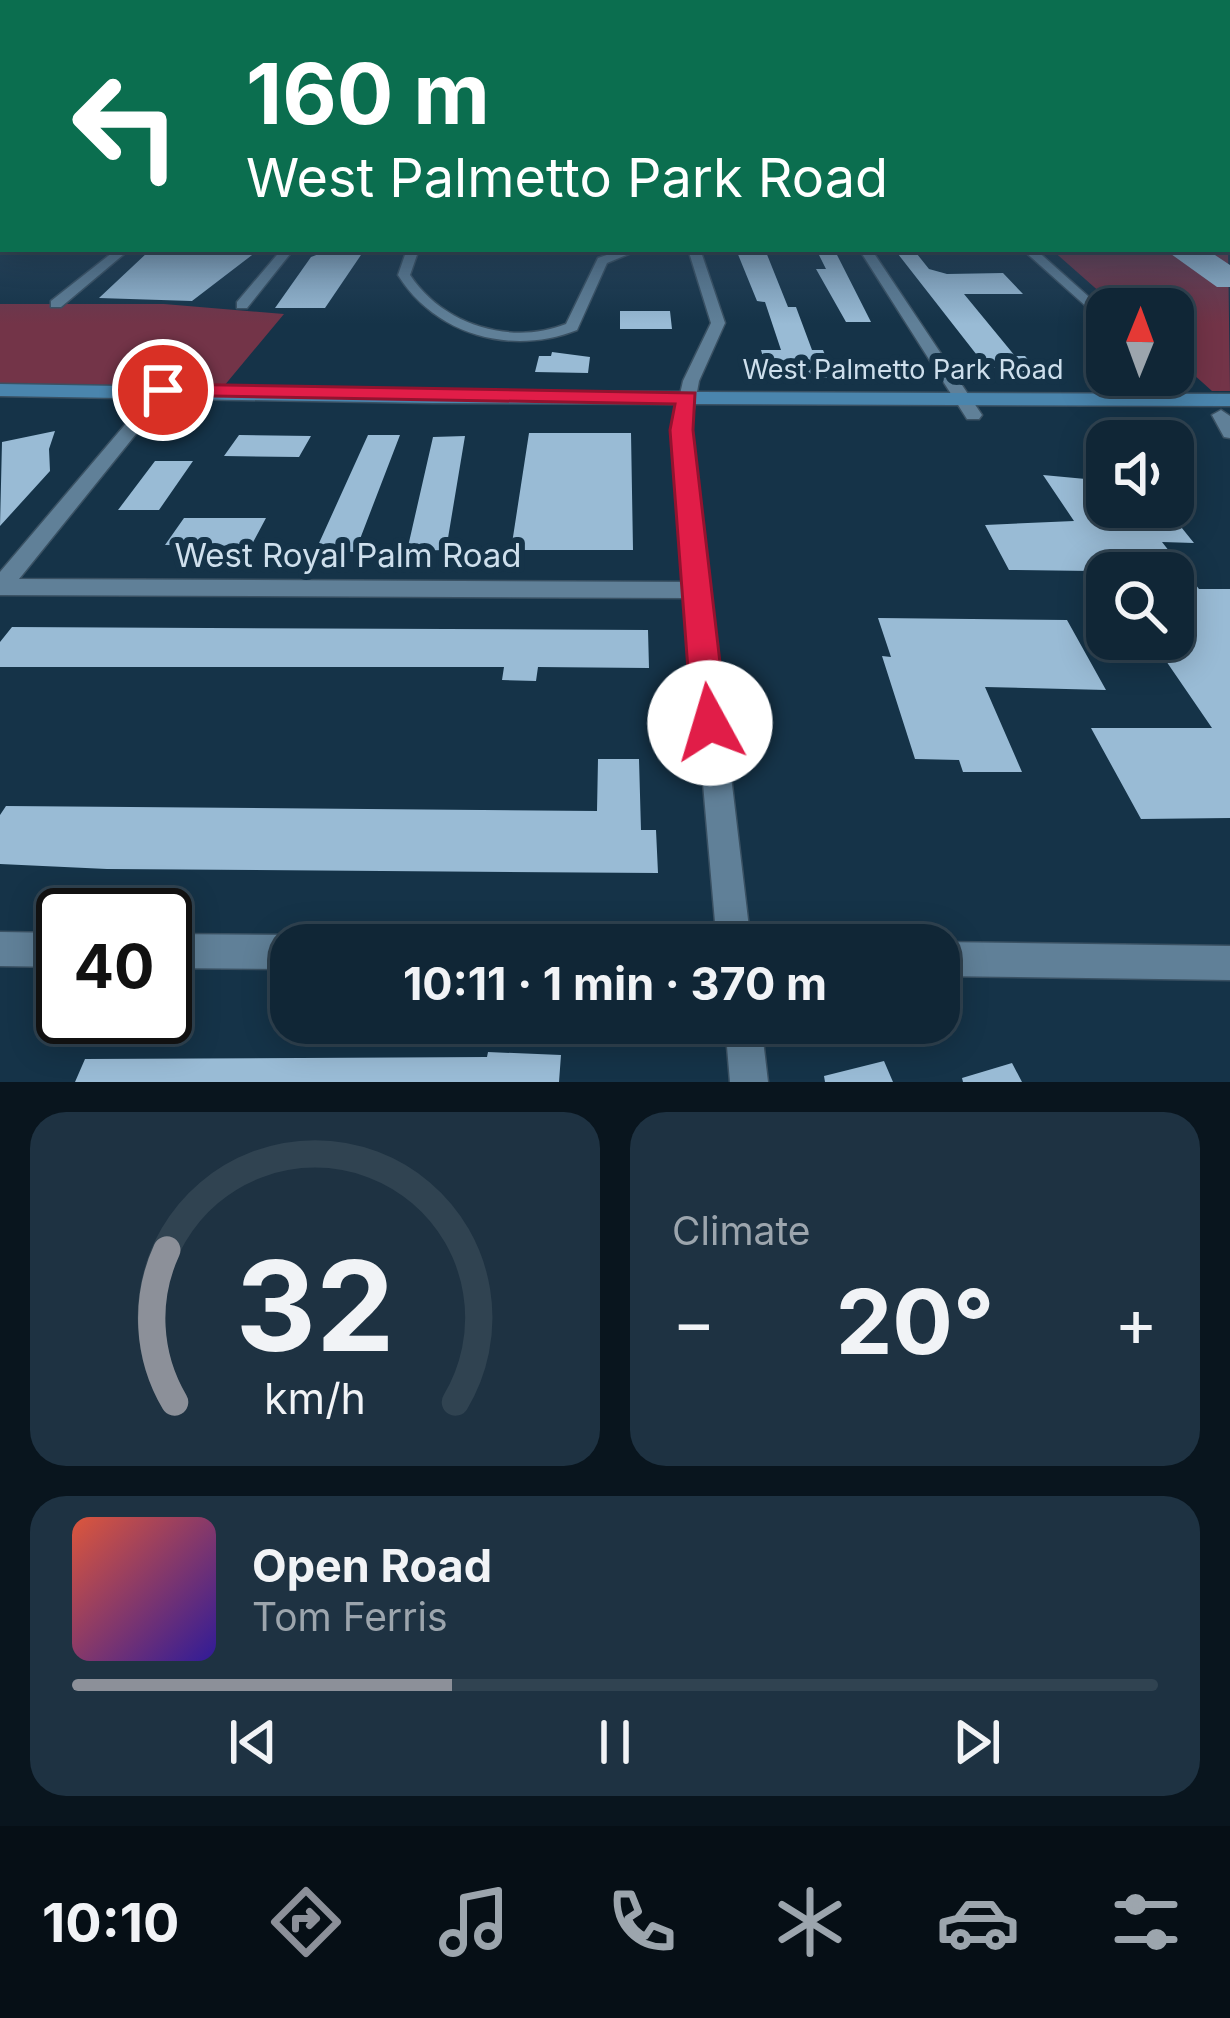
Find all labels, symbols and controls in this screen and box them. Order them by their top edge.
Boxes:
text: 160 m [246,43,490,144]
icon: left [48,48,204,204]
text: West Palmetto Park Road [246,145,888,210]
north arrow [1086,288,1194,396]
map controls [1086,288,1194,660]
pin [112,339,214,441]
street label: West Palmetto Park Road [742,353,1064,386]
icon: arrive [130,357,196,423]
button: sound [1086,420,1194,528]
street label: West Royal Palm Road [174,535,522,575]
button: search [1086,552,1194,660]
position arrow [647,660,773,786]
speed limit sign: 40 [36,888,192,1044]
text: 10:11 · 1 min · 370 m [403,956,827,1011]
text: Climate [672,1207,811,1254]
text: 32 [235,1230,395,1381]
text: 20° [836,1267,994,1376]
text: − [672,1282,716,1362]
text: + [1114,1282,1158,1362]
text: km/h [264,1372,366,1424]
text: Open Road [252,1538,492,1593]
text: Tom Ferris [252,1593,447,1640]
icon: previous [220,1709,286,1775]
icon: pause [582,1709,648,1775]
icon: next [944,1709,1010,1775]
icon: directions [264,1880,348,1964]
icon: music [432,1880,516,1964]
icon: phone [600,1880,684,1964]
icon: climate [768,1880,852,1964]
icon: car [936,1880,1020,1964]
icon: filters [1104,1880,1188,1964]
text: 10:10 [42,1890,179,1955]

